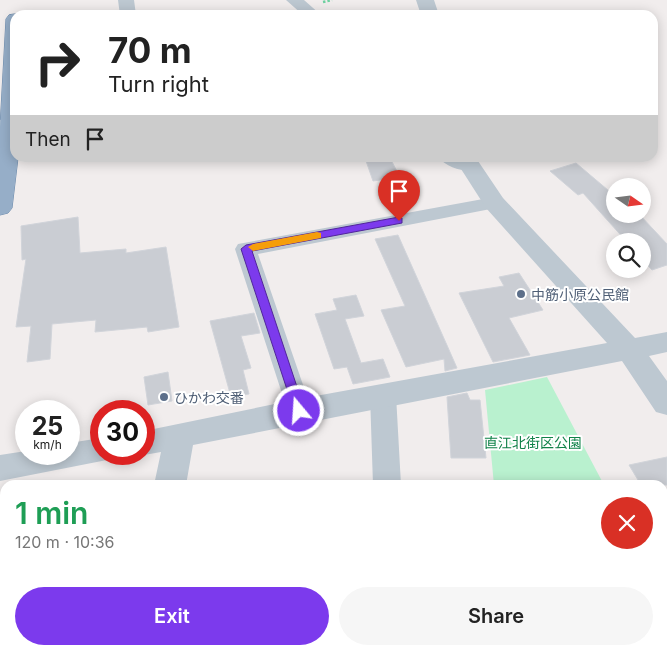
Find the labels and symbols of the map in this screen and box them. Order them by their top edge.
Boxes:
pin [378,170,420,221]
north arrow [606,178,651,222]
place label: 中筋小原公民館 [531,286,629,303]
marker: 中筋小原公民館 [515,288,527,300]
position arrow [272,384,324,436]
place label: ひかわ交番 [174,389,244,406]
marker: ひかわ交番 [158,391,170,403]
speed limit sign: 30 [90,400,155,465]
park label: 直江北街区公園 [484,434,582,451]

